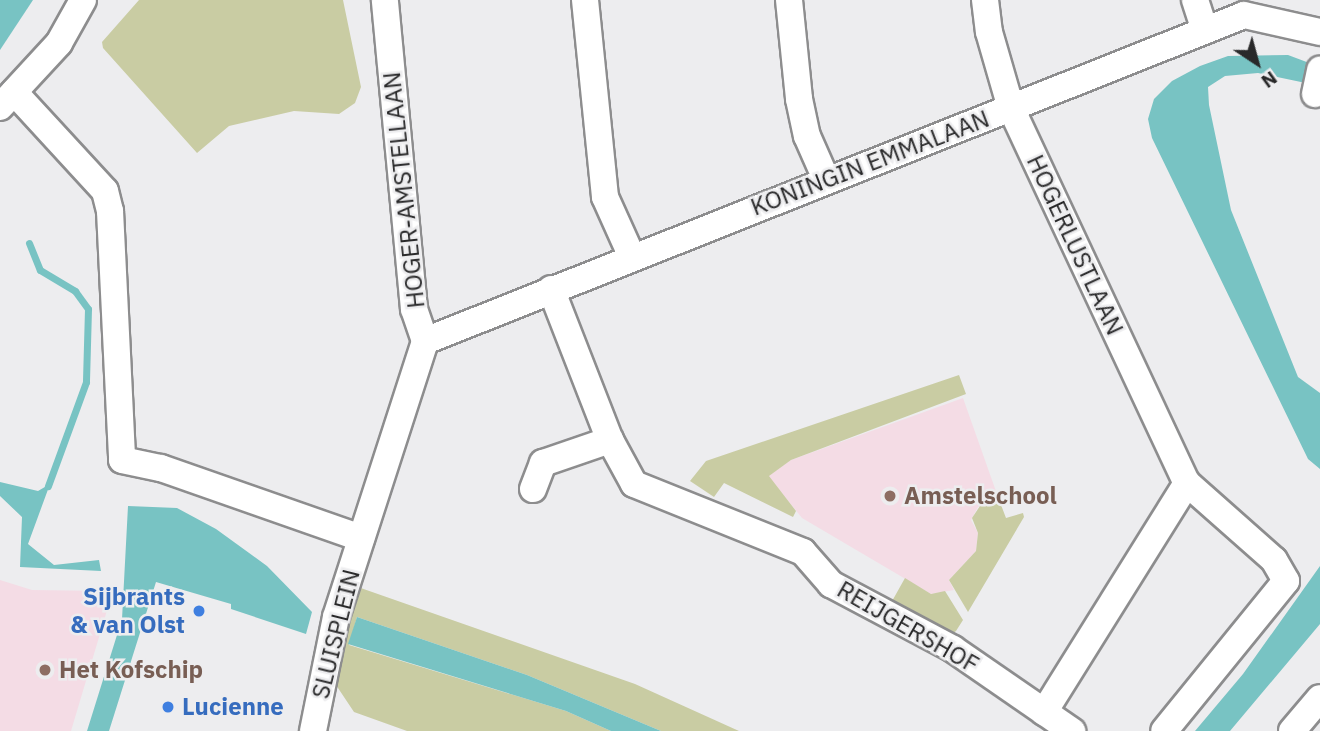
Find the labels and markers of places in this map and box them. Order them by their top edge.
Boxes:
place label: Amstelschool [904,482,1057,510]
marker: Amstelschool [882,488,898,504]
place label: Sijbrants & van Olst [70,583,185,639]
marker: Sijbrants & van Olst [191,603,207,619]
place label: Het Kofschip [59,656,203,684]
marker: Het Kofschip [37,662,53,678]
place label: Lucienne [182,693,284,721]
marker: Lucienne [160,699,176,715]

